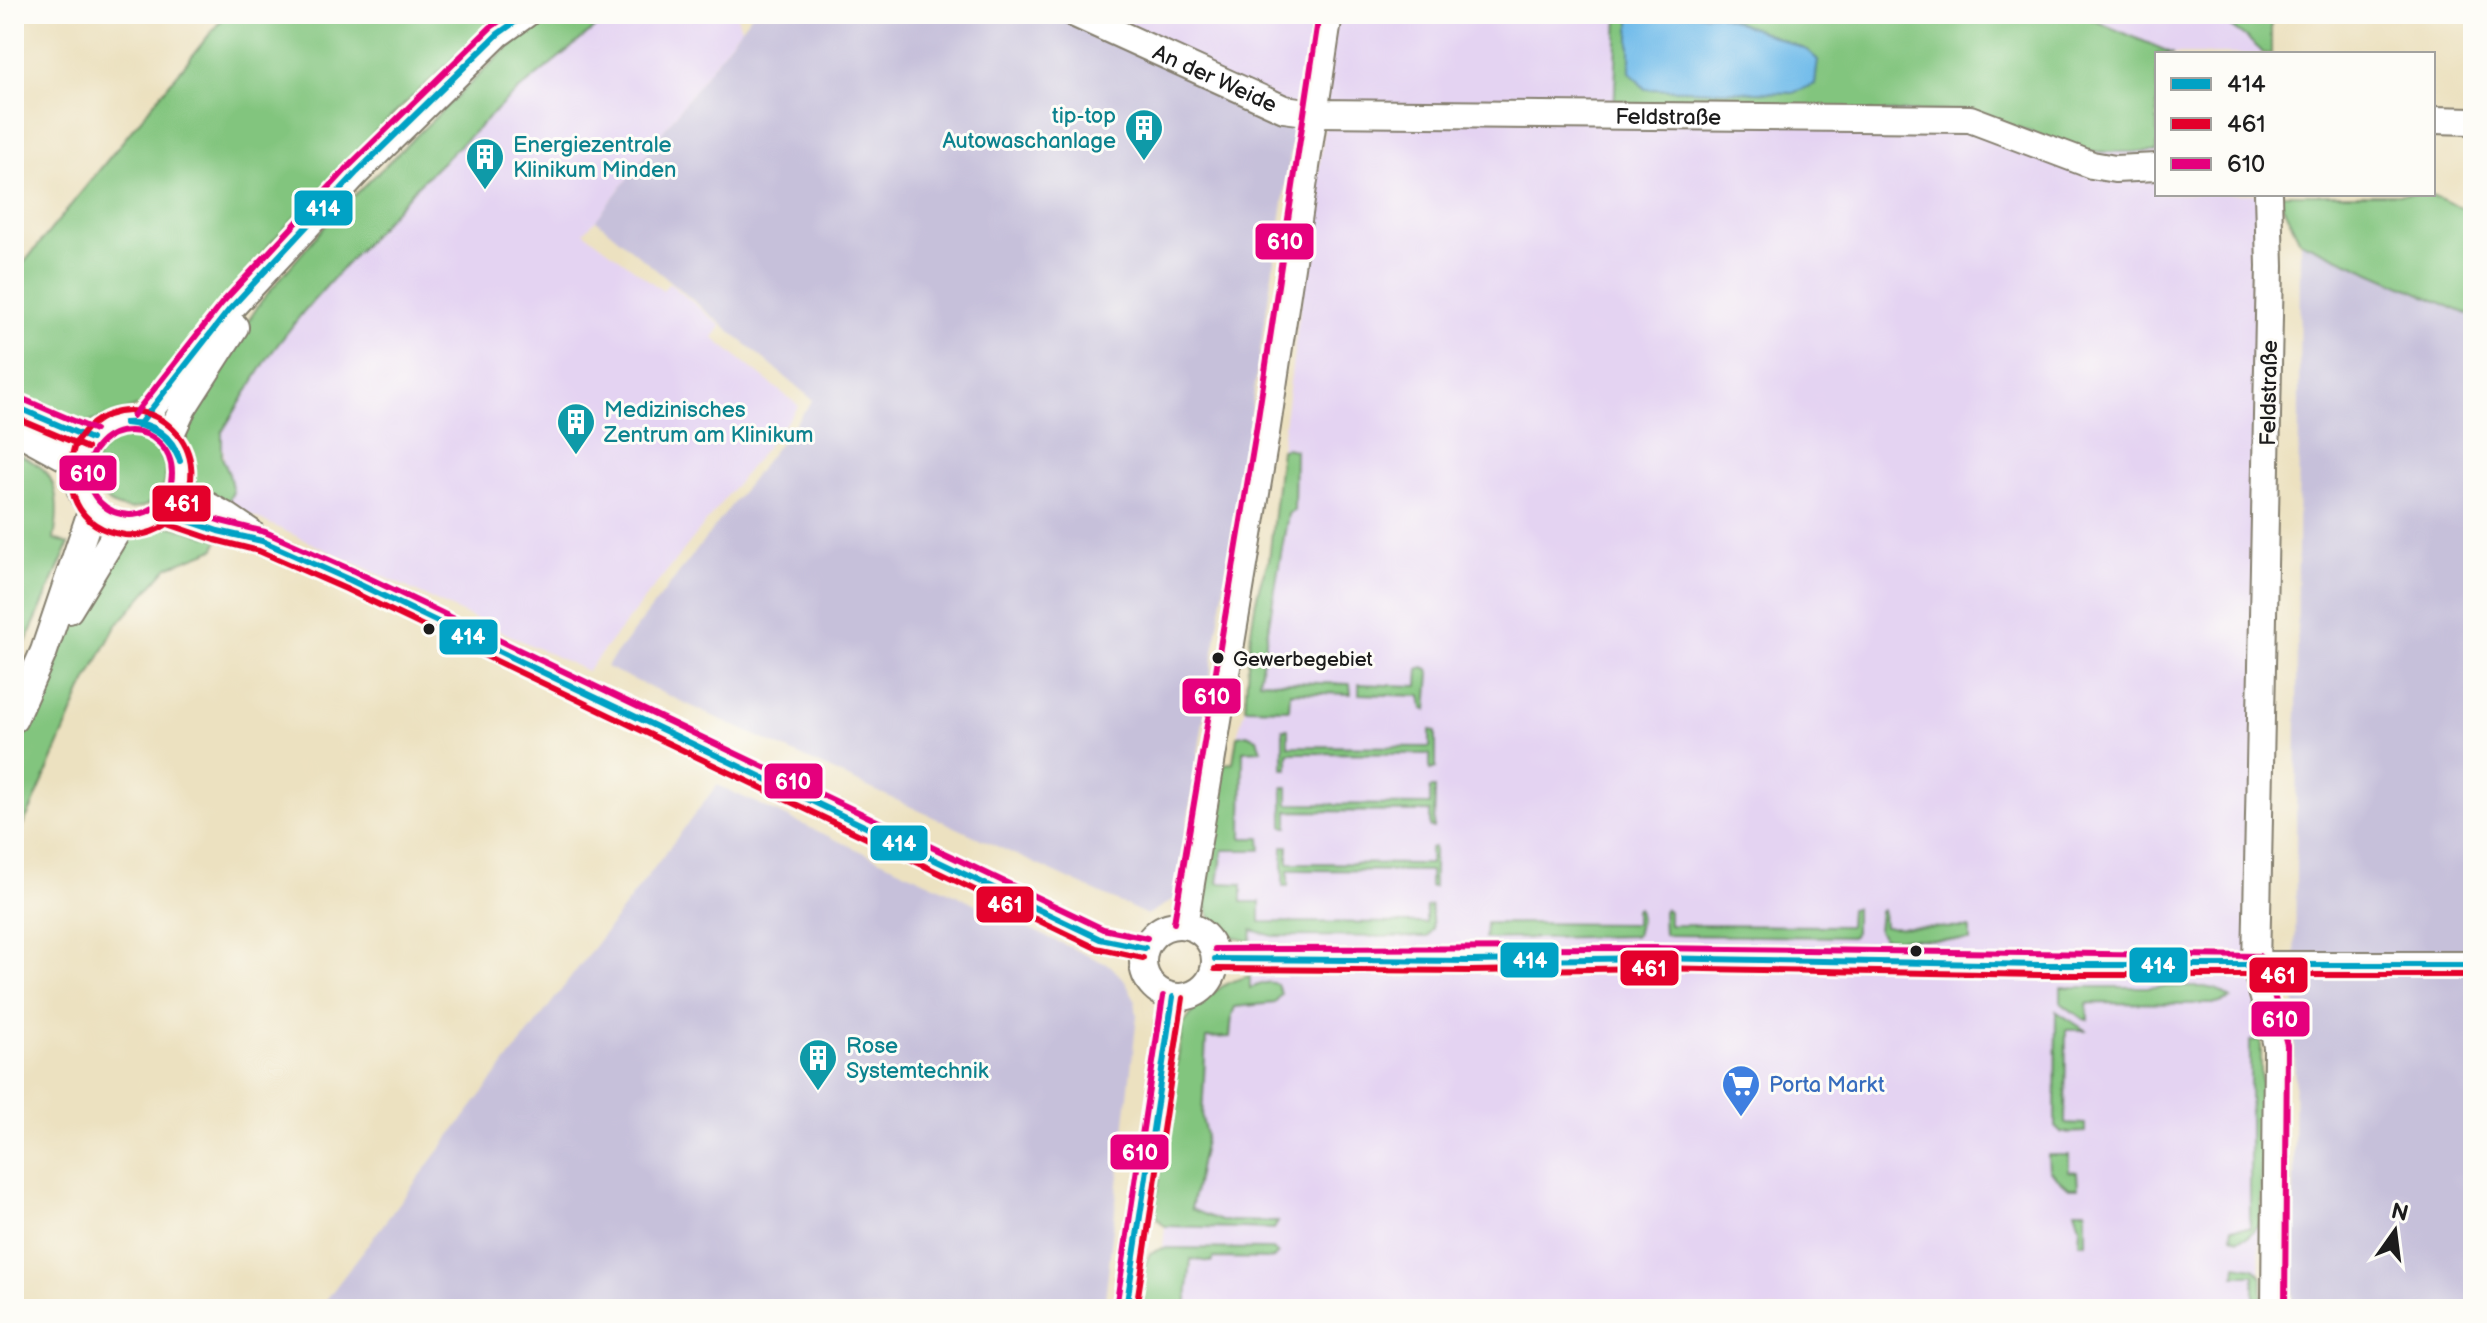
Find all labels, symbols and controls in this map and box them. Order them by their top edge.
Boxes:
street label: An der Weide [1148,39,1281,119]
legend [2155,52,2435,196]
text: 414 [2227,70,2266,99]
place label: tip-top Autowaschanlage [942,103,1116,155]
street label: Feldstraße [1615,104,1721,132]
building icon: tip-top Autowaschanlage [1123,107,1165,162]
text: 461 [2227,110,2266,139]
place label: Energiezentrale Klinikum Minden [513,132,676,184]
building icon: Energiezentrale Klinikum Minden [464,136,506,191]
text: 610 [2227,150,2265,179]
line badge: 414 [293,189,354,227]
text: 414 [306,196,340,223]
line badge: 610 [1254,222,1315,261]
text: 610 [1267,229,1303,256]
street label: Feldstraße [2255,340,2284,446]
place label: Medizinisches Zentrum am Klinikum [603,397,814,449]
building icon: Medizinisches Zentrum am Klinikum [555,401,597,456]
line badge: 610 [58,454,118,492]
text: 610 [70,461,106,488]
line badge: 461 [151,484,212,523]
text: 461 [164,491,200,518]
line badge: 414 [438,618,499,656]
unlabelled marker [421,621,437,637]
text: 414 [451,624,485,651]
place label: Gewerbegebiet [1233,648,1373,672]
marker: Gewerbegebiet [1210,650,1226,666]
line badge: 610 [1181,677,1242,715]
text: 610 [1194,684,1230,711]
line badge: 610 [763,762,824,800]
text: 610 [775,769,811,796]
line badge: 414 [869,824,929,862]
text: 414 [882,831,916,858]
line badge: 461 [975,885,1035,924]
text: 461 [987,892,1023,919]
line badge: 414 [1499,941,1560,979]
unlabelled marker [1908,943,1924,959]
line badge: 414 [2128,946,2189,984]
text: 414 [1513,948,1547,975]
line badge: 461 [1619,949,1680,987]
text: 414 [2141,953,2175,980]
text: 461 [1631,956,1667,983]
line badge: 461 [2248,956,2309,994]
text: 461 [2260,963,2296,990]
line badge: 610 [2250,1000,2311,1038]
text: 610 [2262,1007,2298,1034]
place label: Rose Systemtechnik [846,1033,989,1085]
building icon: Rose Systemtechnik [797,1037,839,1092]
supermarket icon: Porta Markt [1720,1063,1762,1118]
place label: Porta Markt [1769,1072,1885,1099]
line badge: 610 [1109,1133,1170,1171]
text: 610 [1122,1140,1158,1167]
north arrow [2355,1191,2435,1271]
text: N [2388,1198,2411,1228]

